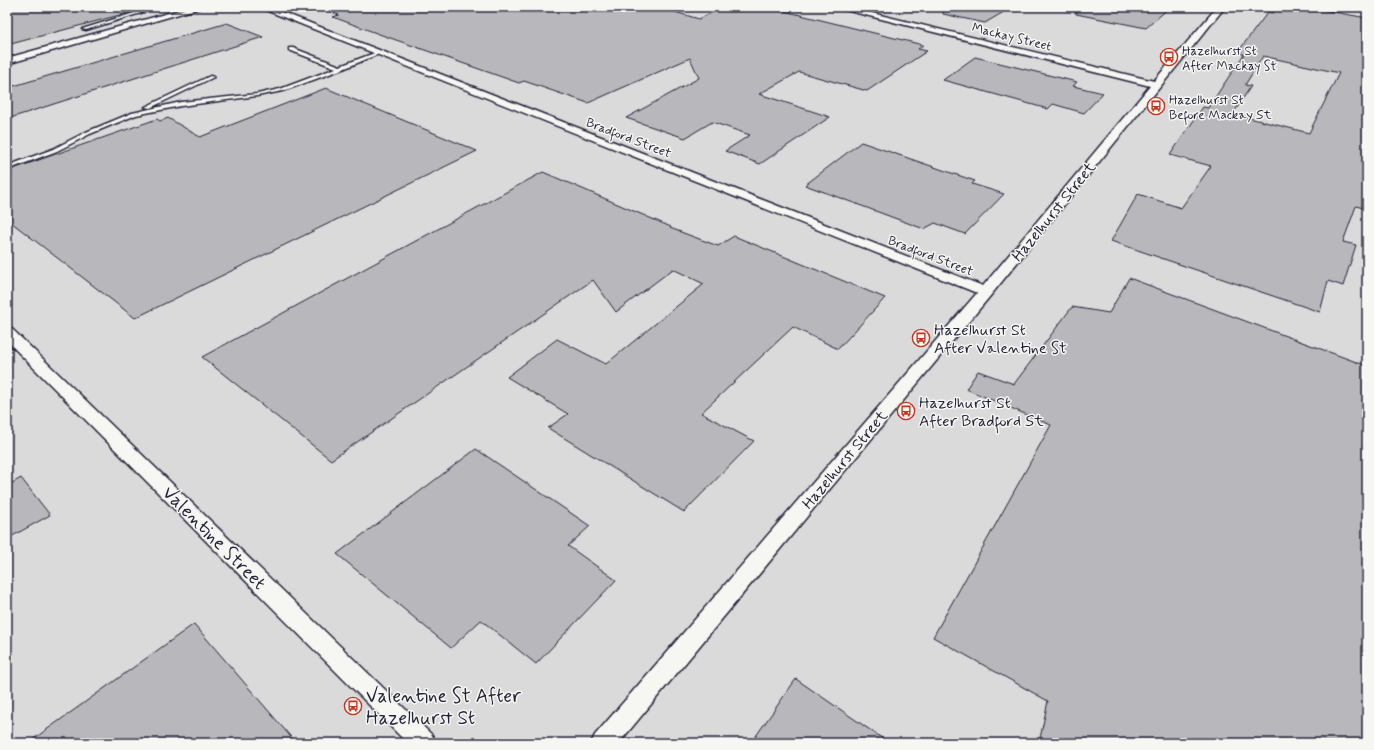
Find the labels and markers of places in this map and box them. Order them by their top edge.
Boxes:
place label: Hazelhurst St After Mackay St [1182,43,1277,75]
bus stop icon: Hazelhurst St After Mackay St [1159,47,1179,67]
place label: Hazelhurst St Before Mackay St [1169,92,1272,126]
bus stop icon: Hazelhurst St Before Mackay St [1146,96,1166,116]
place label: Hazelhurst St After Valentine St [934,320,1067,359]
bus stop icon: Hazelhurst St After Valentine St [911,328,931,348]
place label: Hazelhurst St After Bradford St [919,393,1044,434]
bus stop icon: Hazelhurst St After Bradford St [896,401,916,421]
place label: Valentine St After Hazelhurst St [366,684,521,731]
bus stop icon: Valentine St After Hazelhurst St [343,696,363,716]

